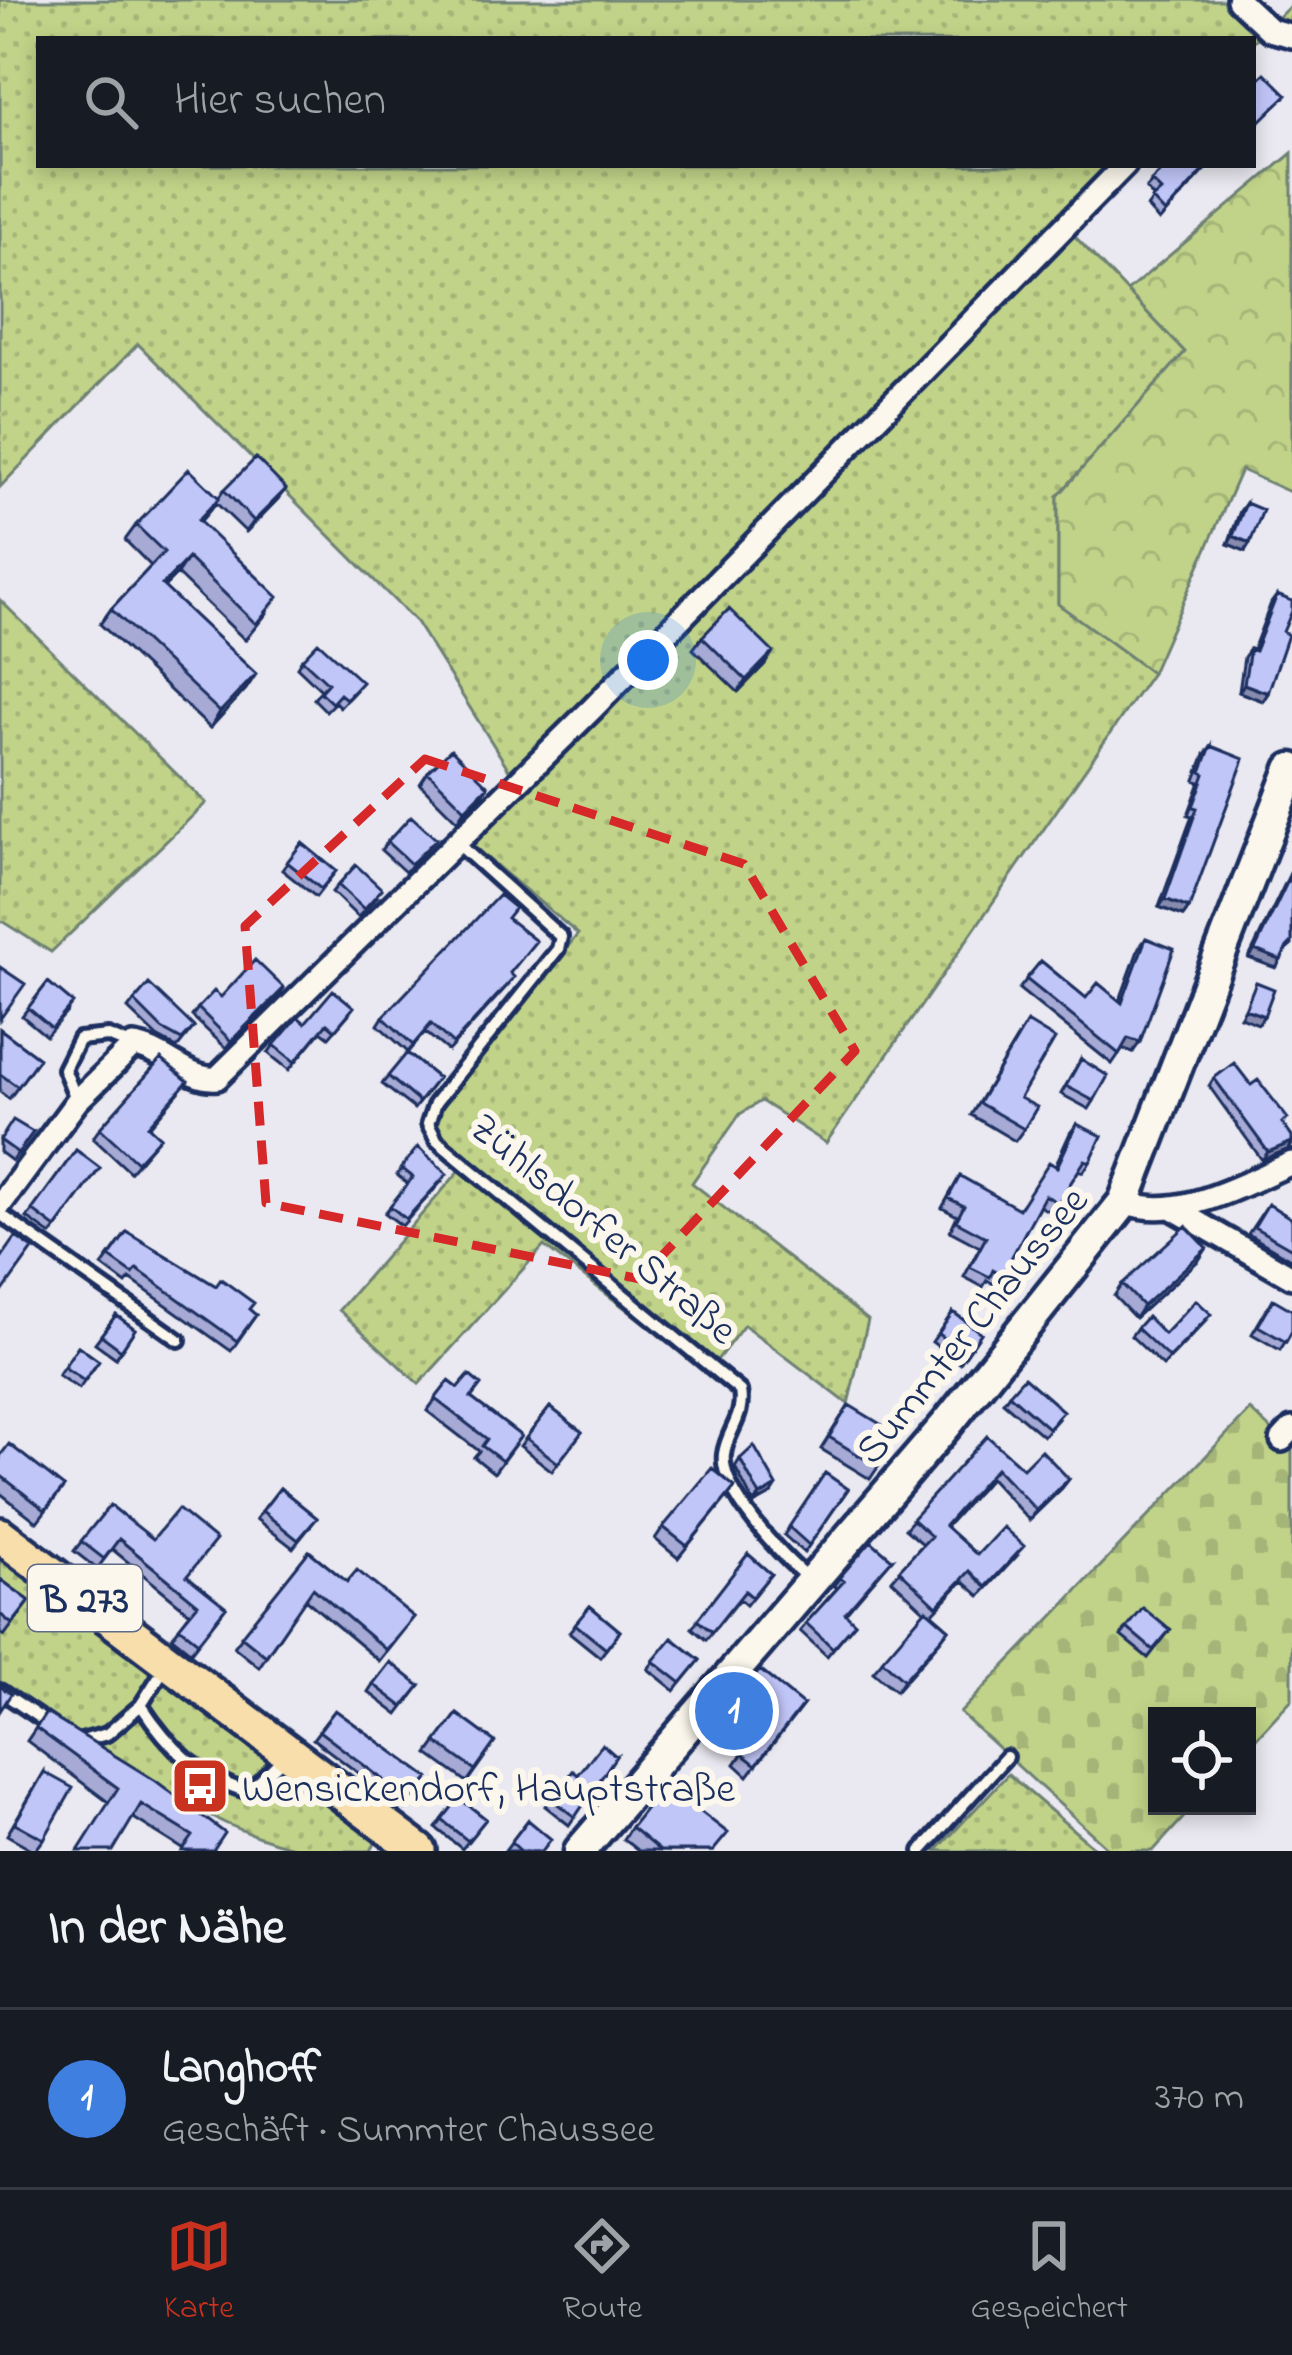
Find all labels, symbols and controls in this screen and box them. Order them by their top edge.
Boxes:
search box [36,36,1256,168]
icon: search [78,69,144,135]
text: Hier suchen [174,69,386,135]
your location [618,630,678,690]
street label: Zühlsdorfer Straße [455,1100,750,1361]
street label: Summter Chaussee [842,1174,1105,1479]
road number: B 273 [28,1565,142,1631]
pin: 1 [695,1666,773,1756]
map controls [1148,1707,1256,1815]
button: locate [1148,1707,1256,1815]
bus stop icon: Wensickendorf, Hauptstraße [169,1755,231,1817]
place label: Wensickendorf, Hauptstraße [242,1760,735,1821]
text: In der Nähe [48,1892,285,1967]
text: Langhoff [162,2037,321,2103]
text: 1 [81,2070,93,2127]
text: 370 m [1155,2070,1244,2127]
text: Geschäft · Summter Chaussee [162,2103,655,2160]
tab: Karte [164,2213,234,2333]
tab: Route [562,2213,642,2333]
tab: Gespeichert [971,2213,1128,2333]

